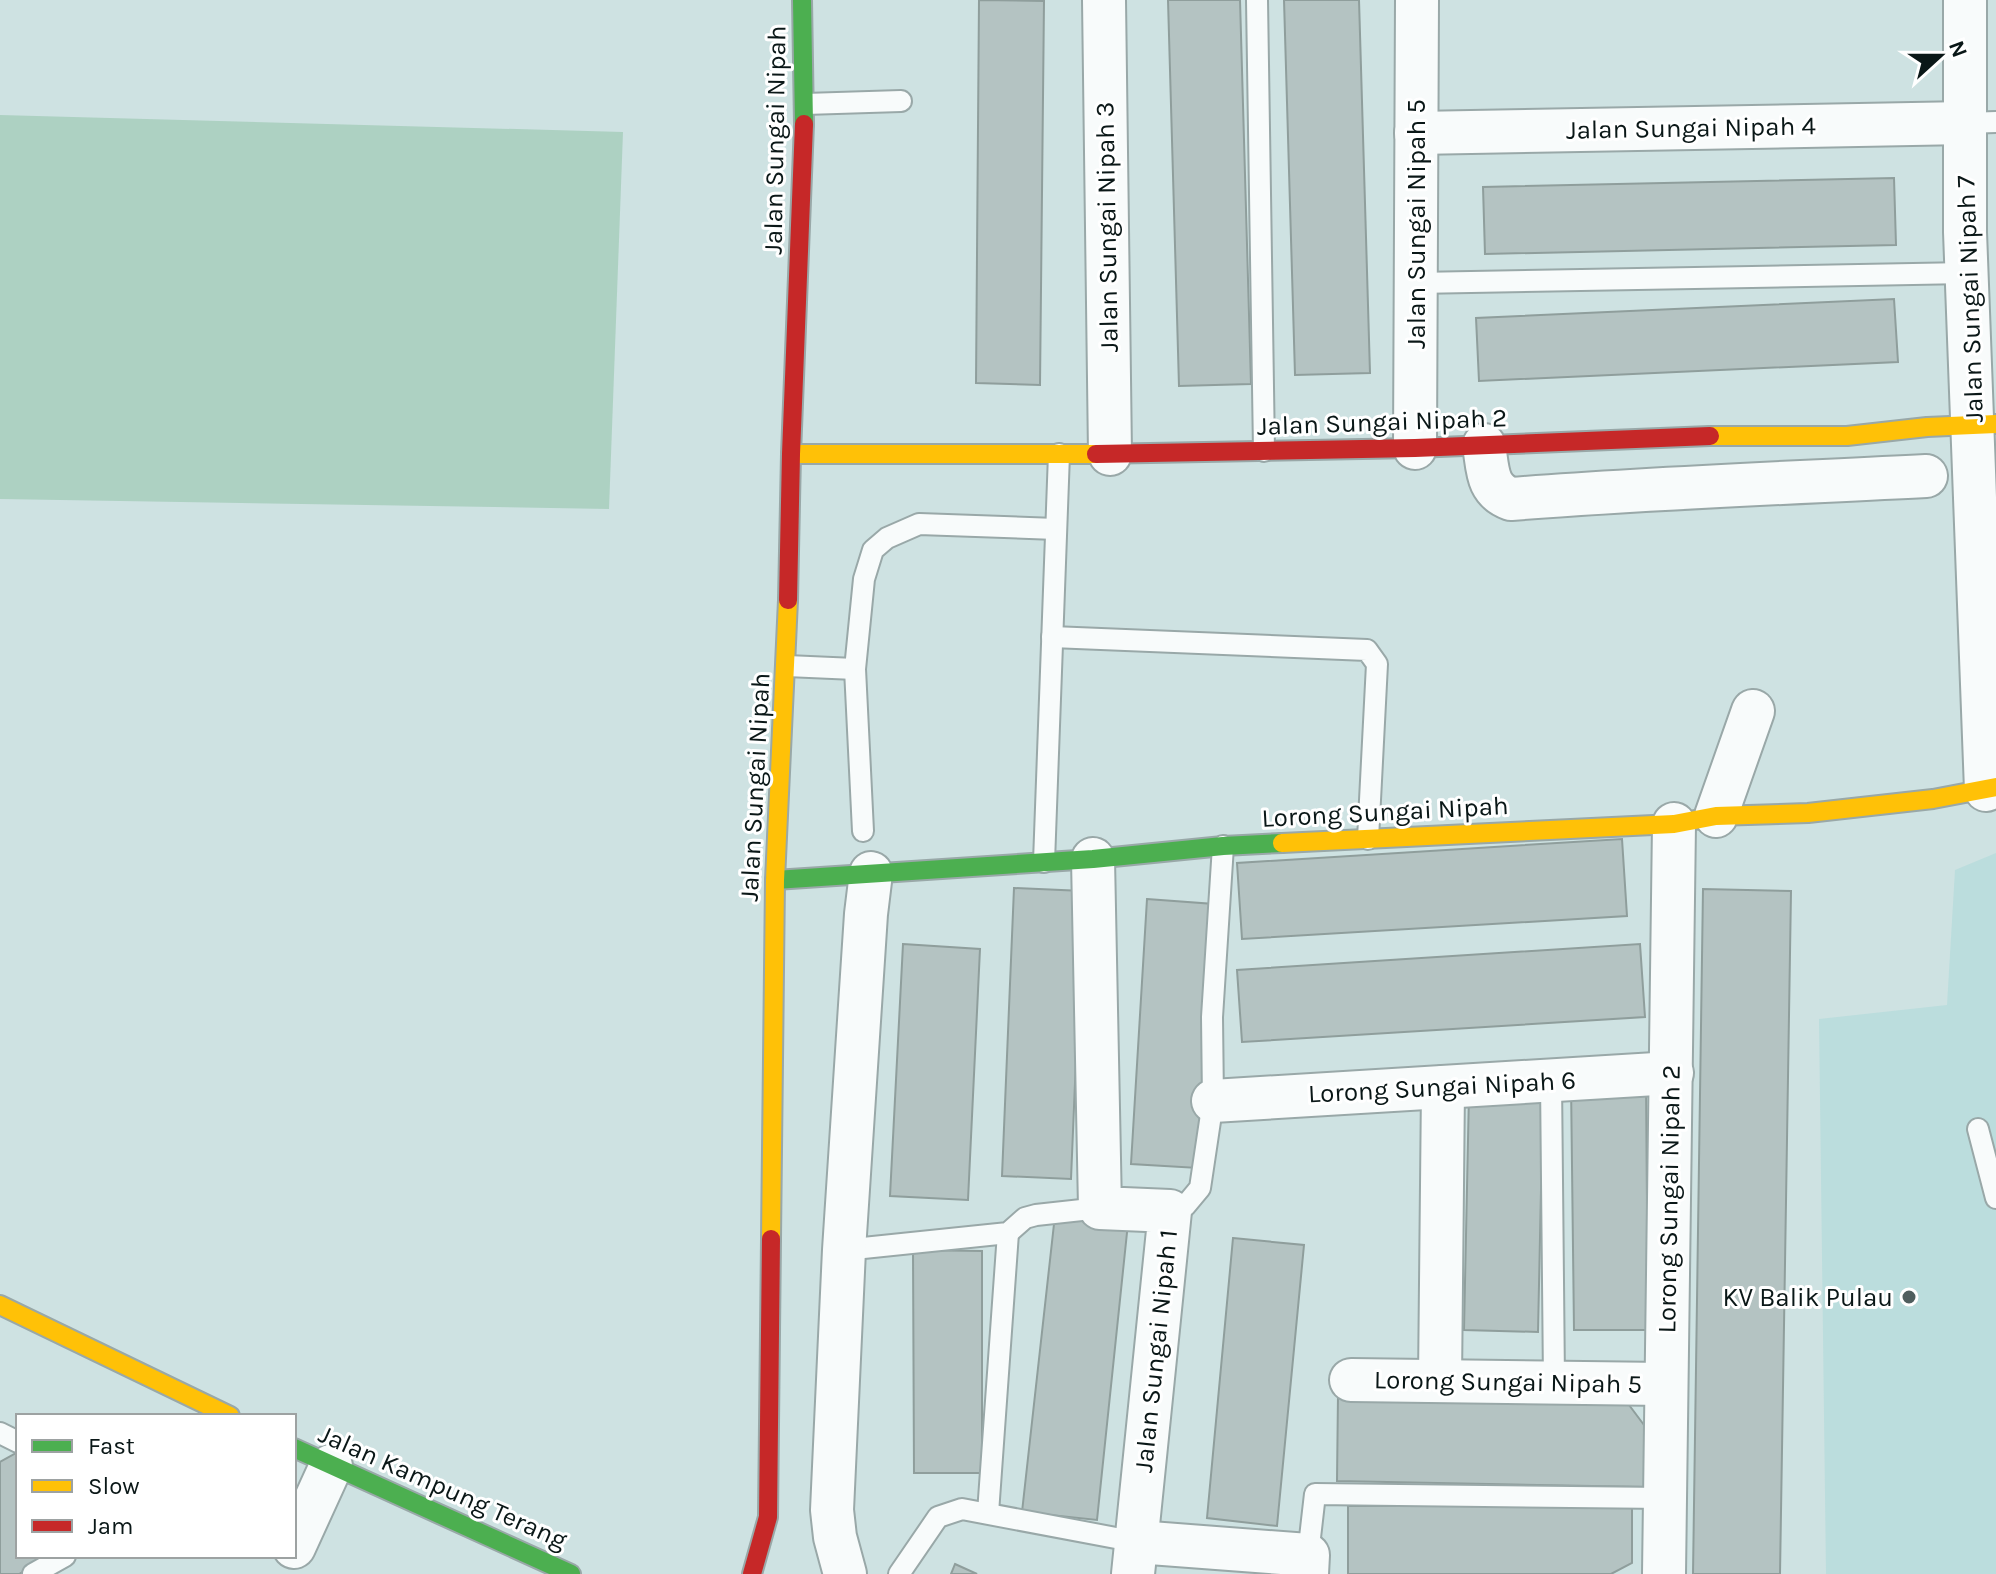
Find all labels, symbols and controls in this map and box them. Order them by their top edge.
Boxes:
north arrow [1900,16,1980,96]
street label: Jalan Sungai Nipah [758,25,792,255]
text: N [1943,37,1973,61]
street label: Jalan Sungai Nipah 5 [1401,99,1432,349]
street label: Jalan Sungai Nipah 3 [1089,101,1125,353]
street label: Jalan Sungai Nipah 4 [1566,110,1816,146]
street label: Jalan Sungai Nipah 7 [1950,175,1990,423]
street label: Jalan Sungai Nipah 2 [1256,402,1508,442]
street label: Jalan Sungai Nipah [734,672,776,902]
street label: Lorong Sungai Nipah [1261,790,1509,834]
street label: Lorong Sungai Nipah 6 [1307,1064,1577,1110]
street label: Lorong Sungai Nipah 2 [1651,1064,1687,1334]
street label: Jalan Sungai Nipah 1 [1128,1228,1184,1474]
place label: KV Balik Pulau [1723,1282,1893,1313]
marker: KV Balik Pulau [1900,1288,1918,1306]
street label: Lorong Sungai Nipah 5 [1374,1364,1642,1400]
legend [16,1414,296,1558]
street label: Jalan Kampung Terang [314,1418,572,1556]
text: Fast [88,1432,135,1460]
text: Slow [88,1472,140,1500]
text: Jam [88,1512,133,1540]

